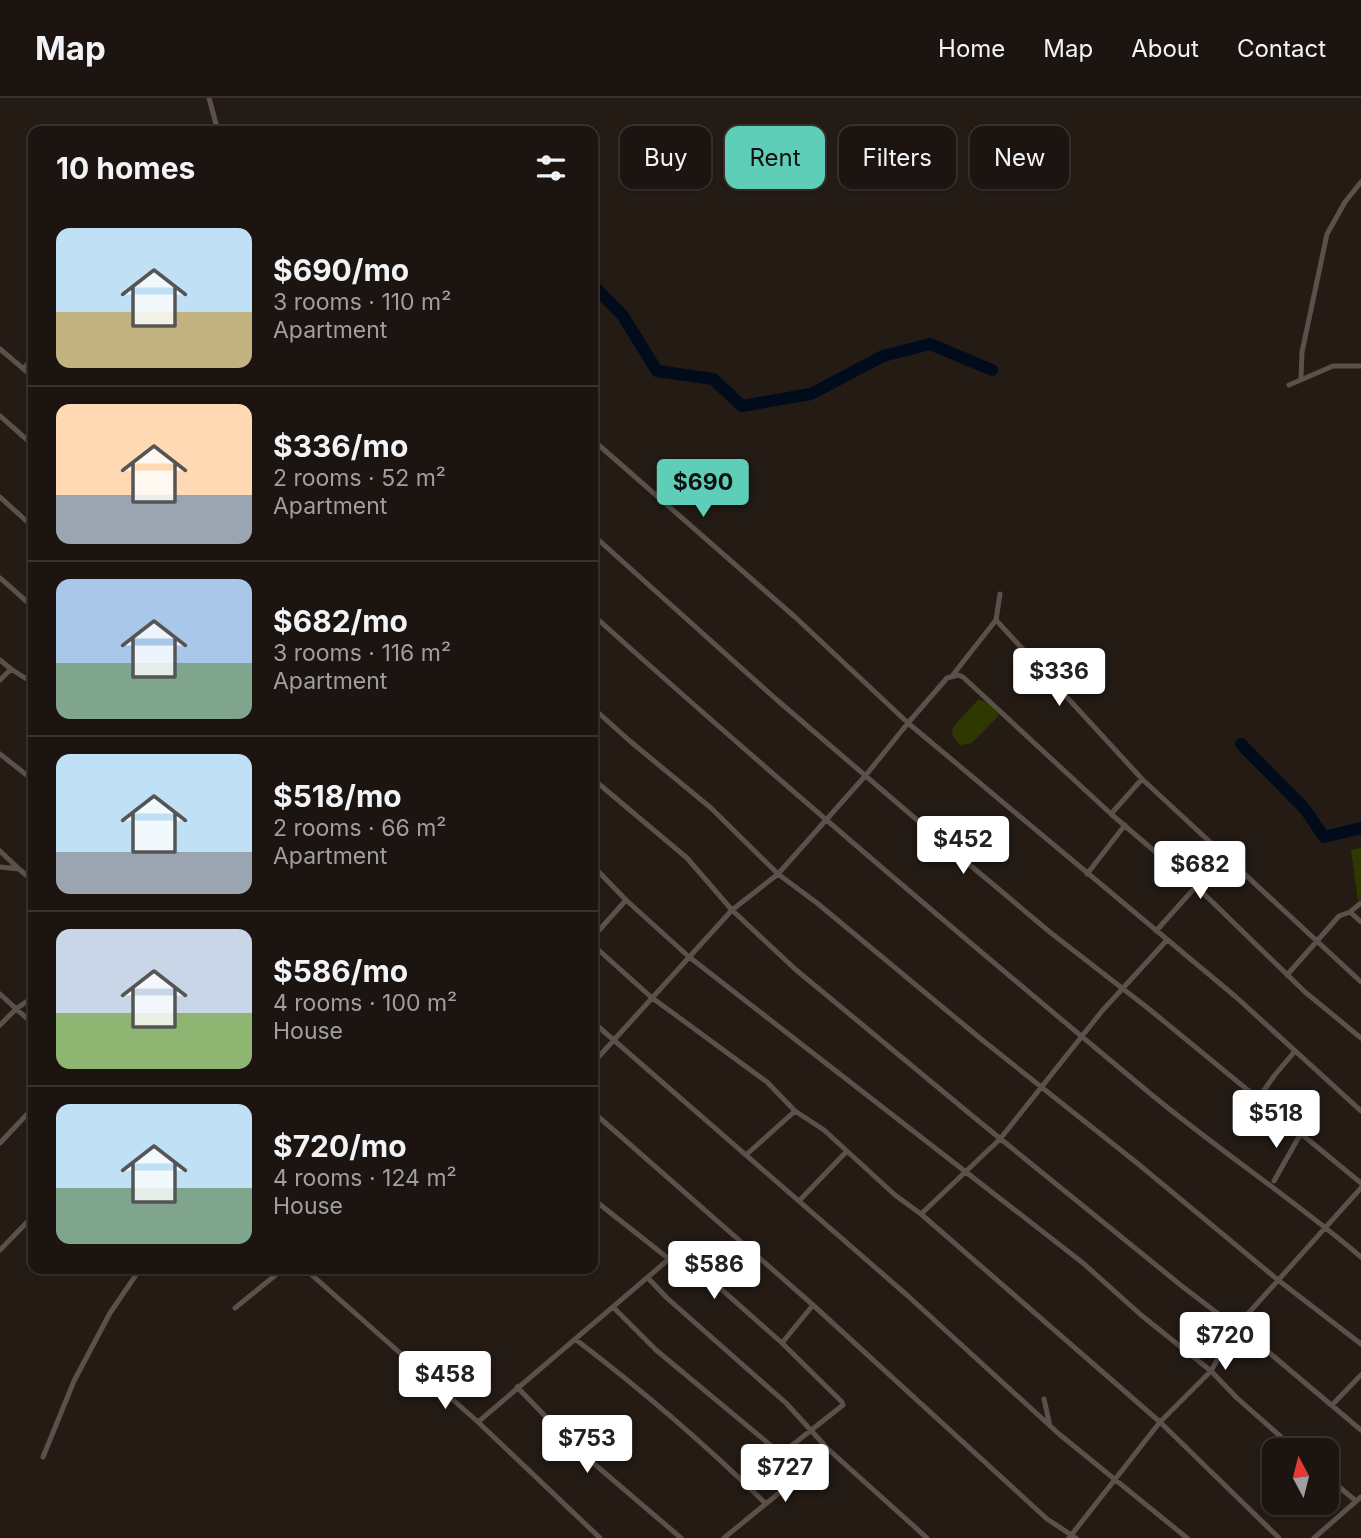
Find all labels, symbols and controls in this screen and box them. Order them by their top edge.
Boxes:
text: Map [35,28,106,68]
text: Home [938,34,1005,63]
text: Map [1043,34,1093,63]
text: About [1131,34,1199,63]
text: Contact [1237,34,1326,63]
chip: Buy [620,126,711,189]
chip: Rent [725,126,825,189]
chip: Filters [839,126,956,189]
chip: New [970,126,1069,189]
icon: filters [532,149,570,187]
text: 10 homes [56,150,195,186]
text: $690/mo [273,252,409,288]
icon: home [112,256,196,340]
text: 3 rooms · 110 m² [273,288,451,316]
text: Apartment [273,316,387,344]
text: $336/mo [273,428,408,464]
icon: home [112,432,196,516]
pin: $690 [662,460,744,519]
text: 2 rooms · 52 m² [273,464,446,492]
text: $690 [673,468,733,496]
text: Apartment [273,492,387,520]
text: $682/mo [273,603,408,639]
icon: home [112,607,196,691]
text: 3 rooms · 116 m² [273,639,451,667]
pin: $336 [1018,648,1100,708]
text: $336 [1029,657,1089,685]
text: Apartment [273,667,387,695]
text: $518/mo [273,778,402,814]
icon: home [112,782,196,866]
text: 2 rooms · 66 m² [273,814,447,842]
pin: $452 [922,816,1004,876]
text: $452 [933,825,993,853]
text: Apartment [273,842,387,870]
pin: $682 [1159,842,1241,901]
text: $682 [1170,850,1230,878]
text: $586/mo [273,953,408,989]
icon: home [112,957,196,1041]
text: 4 rooms · 100 m² [273,989,457,1017]
text: House [273,1017,343,1045]
pin: $518 [1235,1090,1317,1150]
text: $518 [1249,1099,1303,1127]
text: $720/mo [273,1128,407,1164]
icon: home [112,1132,196,1216]
text: 4 rooms · 124 m² [273,1164,457,1192]
text: House [273,1192,343,1220]
pin: $586 [673,1242,755,1301]
text: $586 [684,1250,744,1278]
pin: $720 [1184,1312,1266,1372]
text: $720 [1196,1321,1254,1349]
pin: $458 [404,1352,486,1411]
text: $458 [415,1360,475,1388]
pin: $753 [546,1416,628,1475]
text: $753 [558,1424,616,1452]
north arrow [1262,1438,1339,1516]
map controls [1262,1438,1339,1515]
pin: $727 [744,1444,826,1504]
text: $727 [757,1453,813,1481]

